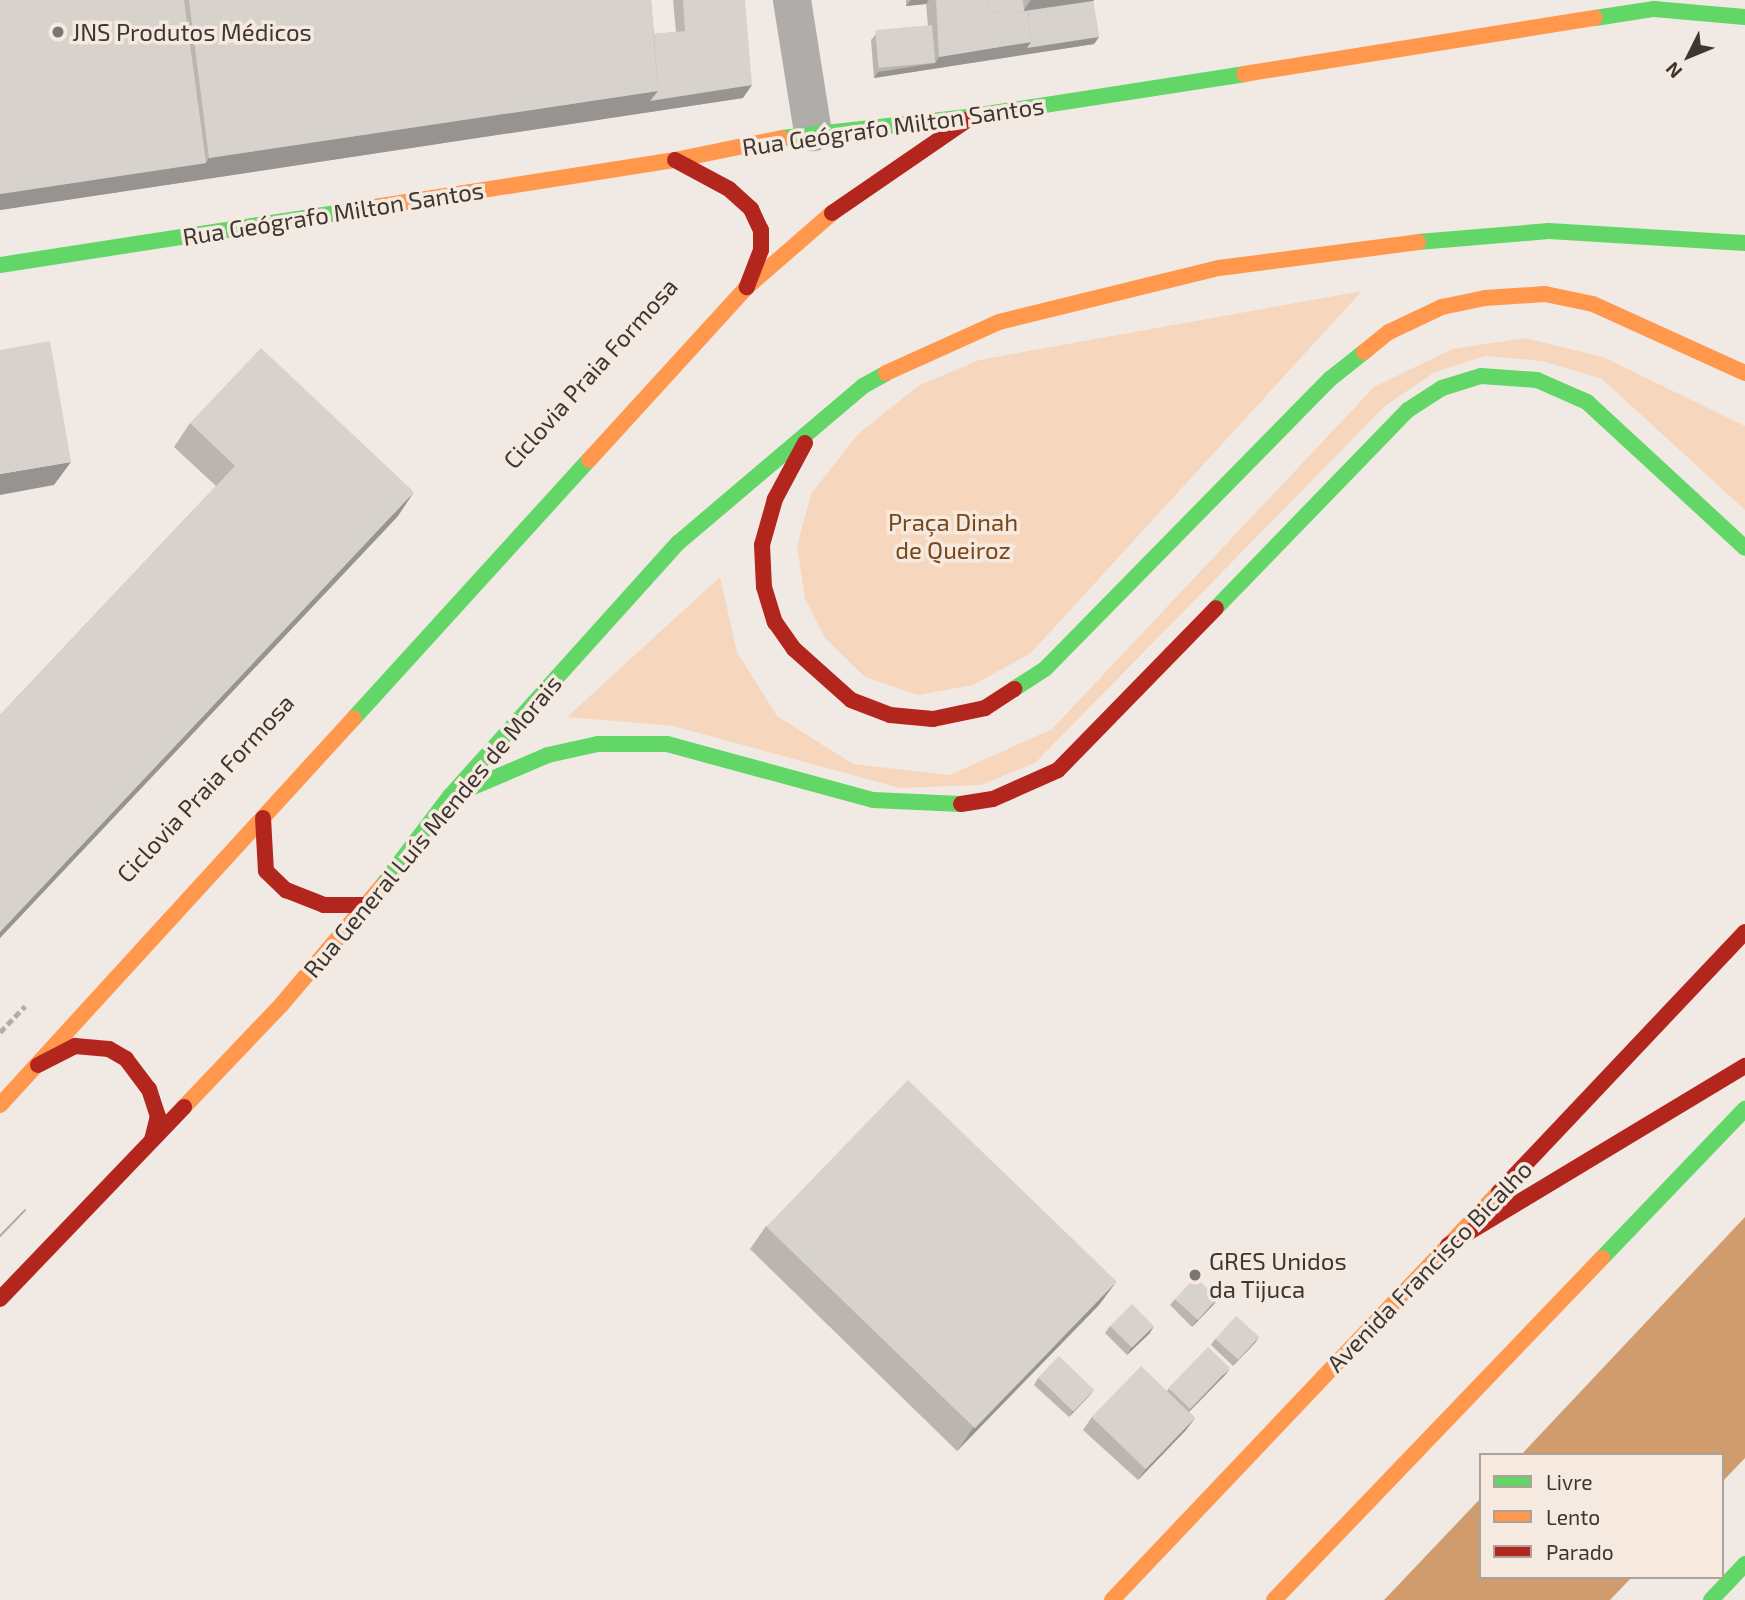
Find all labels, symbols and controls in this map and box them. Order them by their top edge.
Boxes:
place label: JNS Produtos Médicos [72,18,312,46]
north arrow [1654,21,1724,91]
marker: JNS Produtos Médicos [50,24,66,40]
text: N [1660,58,1686,84]
street label: Rua Geógrafo Milton Santos [740,91,1046,161]
street label: Rua Geógrafo Milton Santos [180,175,486,251]
street label: Ciclovia Praia Formosa [497,272,683,474]
park label: Praça Dinah de Queiroz [888,508,1018,564]
street label: Rua General Luís Mendes de Morais [297,669,567,983]
street label: Ciclovia Praia Formosa [110,688,300,888]
street label: Avenida Francisco Bicalho [1321,1154,1537,1378]
place label: GRES Unidos da Tijuca [1209,1247,1347,1303]
marker: GRES Unidos da Tijuca [1187,1267,1203,1283]
legend [1479,1453,1724,1579]
text: Livre [1546,1469,1593,1494]
text: Lento [1546,1504,1600,1529]
text: Parado [1546,1539,1614,1564]

